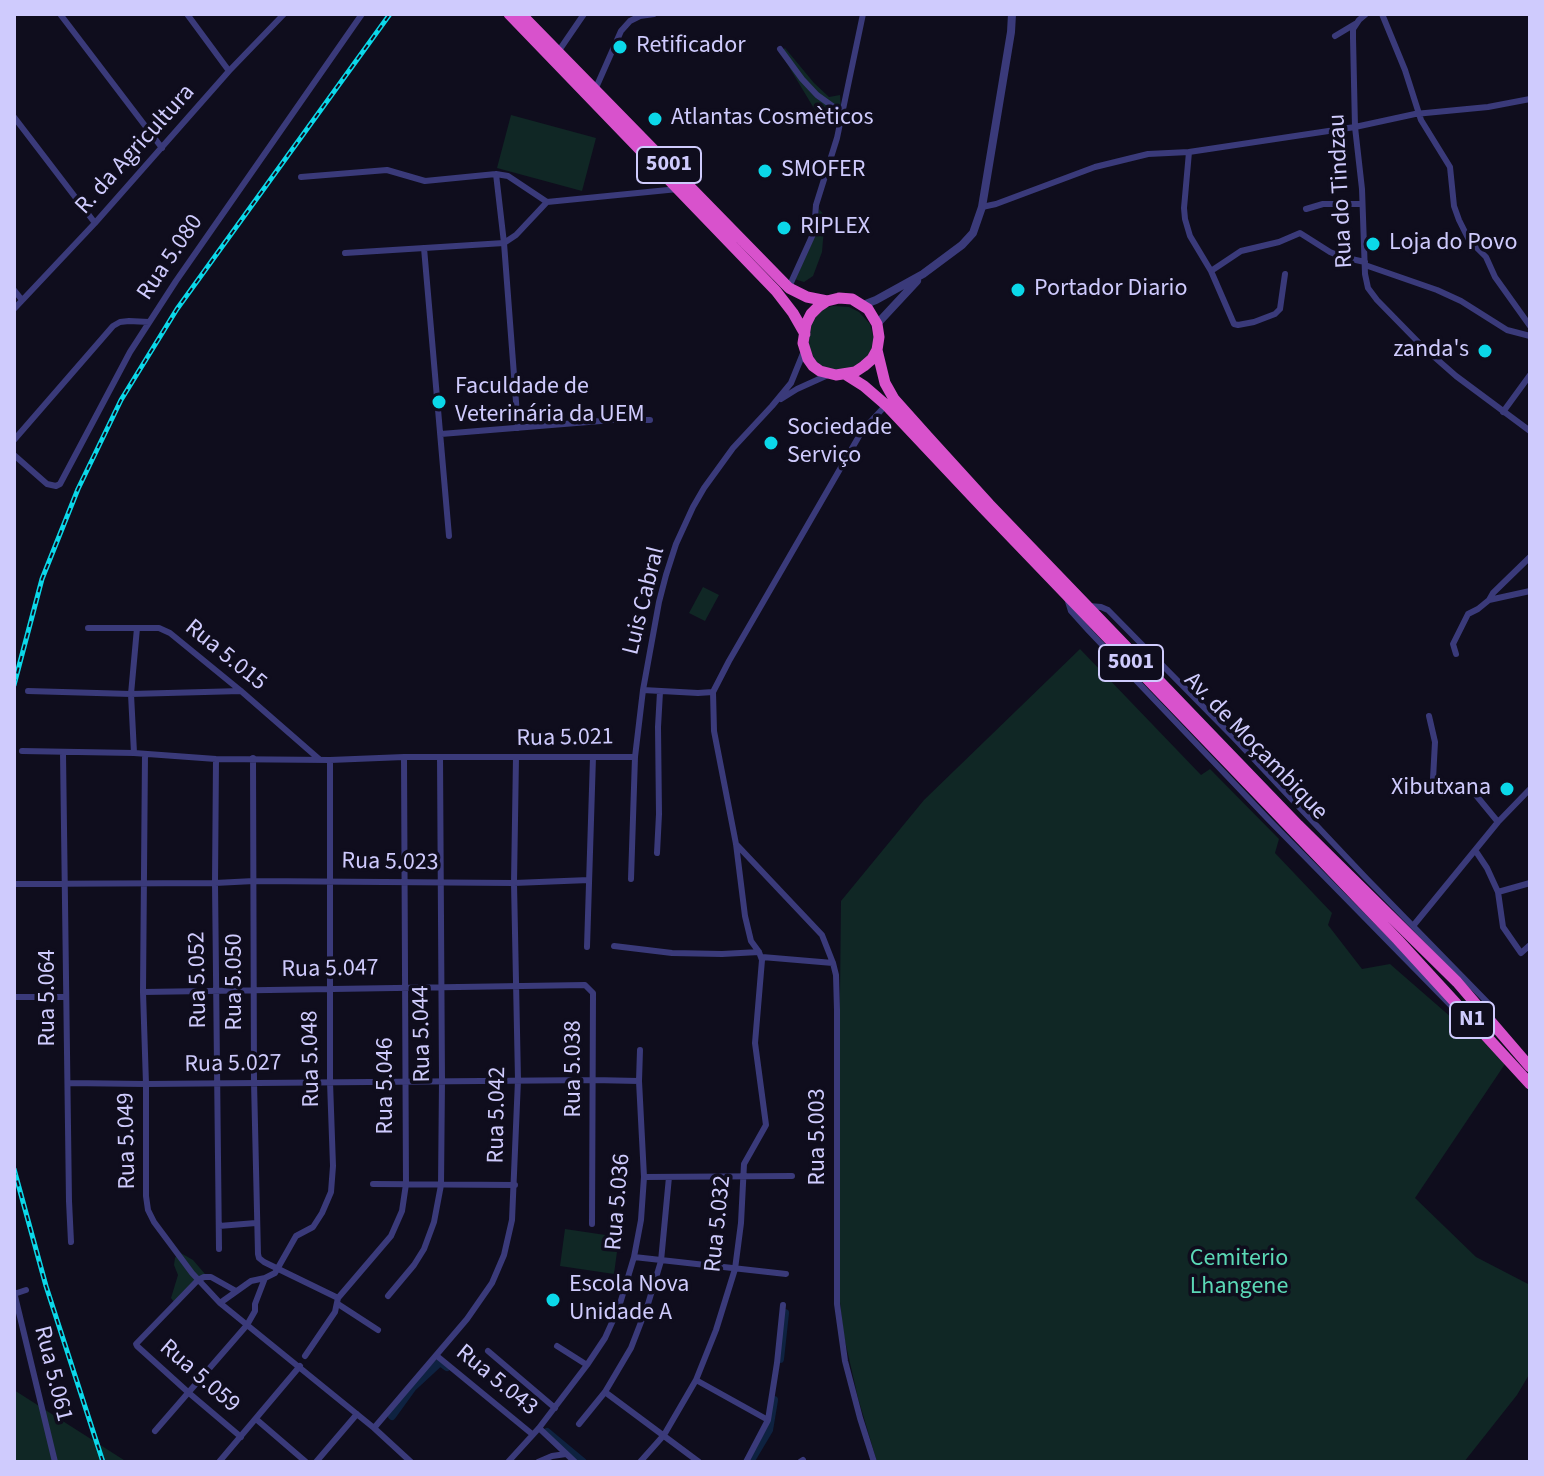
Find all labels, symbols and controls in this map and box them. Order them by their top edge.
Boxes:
place label: Retificador [636,33,745,61]
marker: Retificador [611,38,629,56]
street label: R. da Agricultura [70,79,202,221]
place label: Atlantas Cosmèticos [671,105,873,133]
marker: Atlantas Cosmèticos [646,110,664,128]
street label: Rua do Tindzau [1324,113,1360,269]
road number: 5001 [637,147,701,183]
place label: SMOFER [781,157,865,185]
marker: SMOFER [756,162,774,180]
street label: Rua 5.080 [132,210,210,306]
place label: RIPLEX [800,214,870,242]
marker: RIPLEX [775,219,793,237]
place label: Loja do Povo [1389,230,1517,258]
marker: Loja do Povo [1364,235,1382,253]
place label: Portador Diario [1034,276,1188,304]
marker: Portador Diario [1009,281,1027,299]
place label: zanda's [1393,337,1469,365]
marker: zanda's [1476,342,1494,360]
place label: Faculdade de Veterinária da UEM [455,374,645,430]
marker: Faculdade de Veterinária da UEM [430,393,448,411]
place label: Sociedade Serviço [787,415,892,471]
marker: Sociedade Serviço [762,434,780,452]
street label: Luis Cabral [618,544,672,658]
street label: Rua 5.015 [178,614,272,698]
road number: 5001 [1099,645,1163,681]
street label: Av. de Moçambique [1177,667,1333,827]
street label: Rua 5.021 [516,724,614,754]
place label: Xibutxana [1391,775,1491,803]
marker: Xibutxana [1498,780,1516,798]
street label: Rua 5.023 [341,848,439,878]
street label: Rua 5.052 [184,931,214,1029]
street label: Rua 5.050 [222,933,250,1031]
street label: Rua 5.064 [35,949,63,1047]
street label: Rua 5.047 [281,955,379,985]
street label: Rua 5.044 [408,985,438,1083]
road number: N1 [1450,1002,1494,1038]
street label: Rua 5.048 [297,1010,327,1108]
street label: Rua 5.038 [561,1020,589,1118]
street label: Rua 5.046 [373,1037,401,1135]
street label: Rua 5.027 [184,1050,282,1080]
street label: Rua 5.042 [483,1066,513,1164]
street label: Rua 5.003 [805,1088,833,1186]
street label: Rua 5.049 [113,1092,143,1190]
street label: Rua 5.036 [600,1152,638,1252]
street label: Rua 5.032 [700,1174,738,1274]
park label: Cemiterio Lhangene [1190,1246,1288,1302]
place label: Escola Nova Unidade A [569,1272,689,1328]
marker: Escola Nova Unidade A [544,1291,562,1309]
street label: Rua 5.061 [26,1323,78,1425]
street label: Rua 5.059 [153,1334,245,1420]
street label: Rua 5.043 [449,1339,543,1423]

